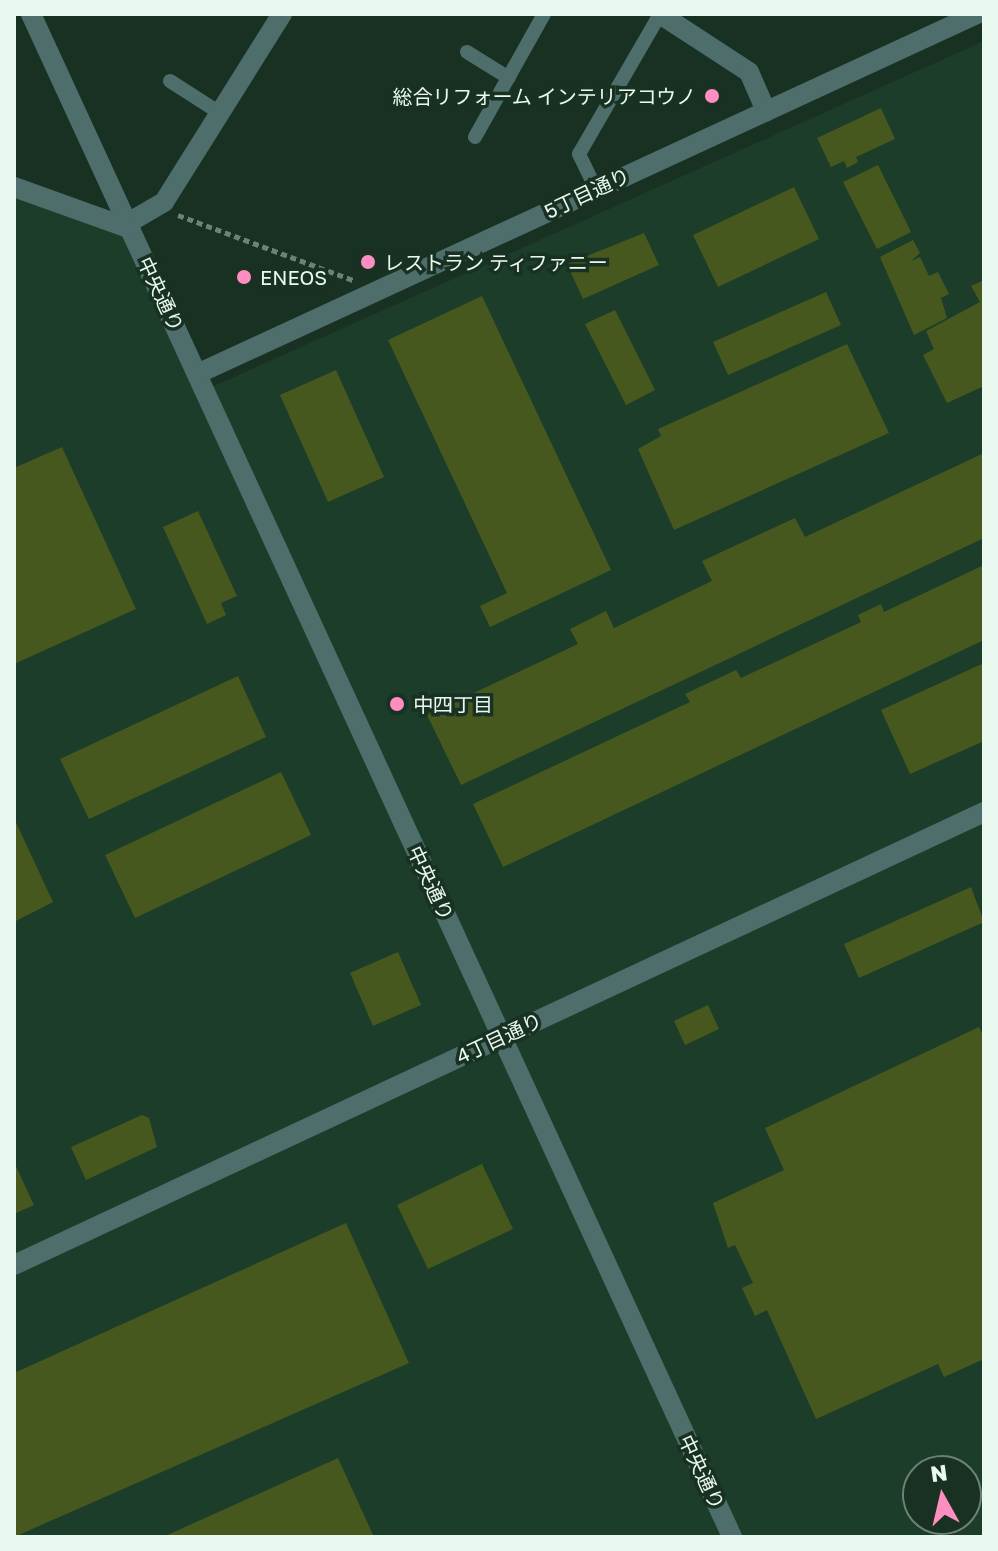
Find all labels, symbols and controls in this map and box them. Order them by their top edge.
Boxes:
place label: 総合リフォーム インテリアコウノ [391,84,696,108]
marker: 総合リフォーム インテリアコウノ [703,87,721,105]
street label: 5丁目通り [540,163,634,223]
place label: レストラン ティファニー [384,250,609,274]
street label: 中央通り [133,253,189,335]
marker: レストラン ティファニー [359,253,377,271]
place label: ENEOS [260,265,327,289]
marker: ENEOS [235,268,253,286]
place label: 中四丁目 [413,692,493,716]
marker: 中四丁目 [388,695,406,713]
street label: 中央通り [403,842,459,924]
street label: 4丁目通り [452,1008,546,1068]
street label: 中央通り [674,1431,730,1513]
north arrow [902,1455,982,1535]
text: N [929,1458,949,1487]

